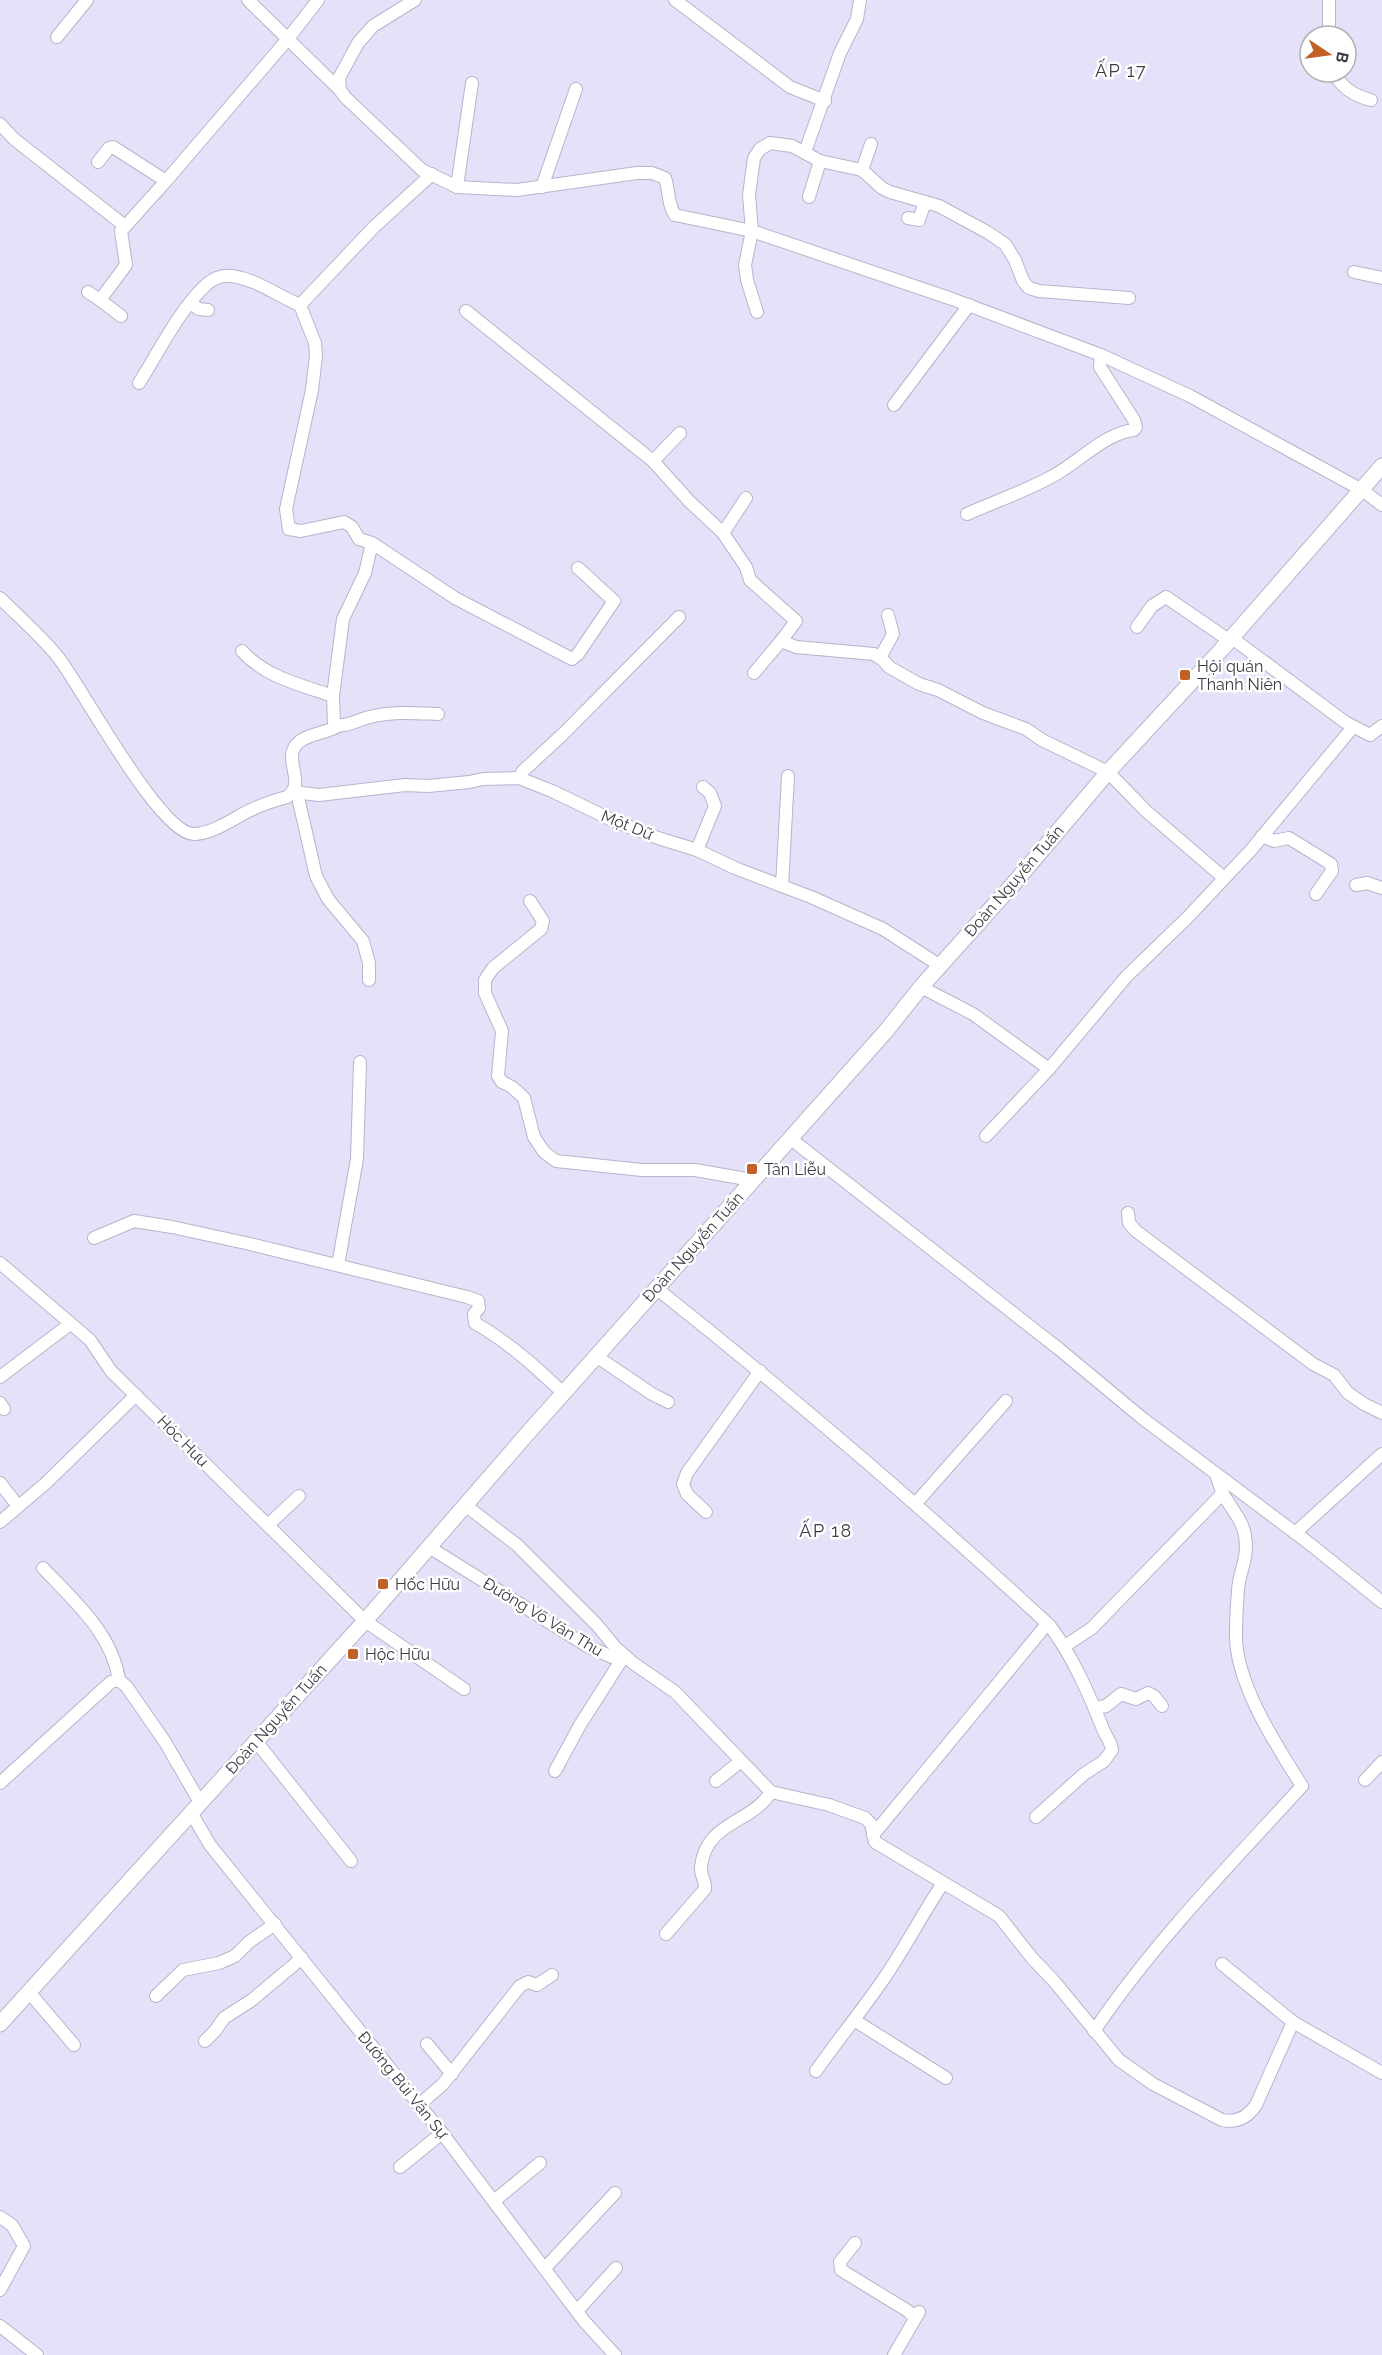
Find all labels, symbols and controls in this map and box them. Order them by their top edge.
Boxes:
north arrow [1298,24,1358,84]
text: B [1332,50,1353,65]
district label: ẤP 17 [1095,58,1147,81]
place label: Hội quán Thanh Niên [1197,657,1282,694]
marker: Hội quán Thanh Niên [1178,668,1192,682]
street label: Một Dữ [598,806,656,844]
street label: Đoàn Nguyễn Tuấn [960,821,1068,941]
place label: Tân Liễu [764,1160,826,1179]
marker: Tân Liễu [745,1162,759,1176]
street label: Đoàn Nguyễn Tuấn [638,1188,748,1306]
street label: Hóc Hưu [153,1411,213,1471]
district label: ẤP 18 [799,1518,853,1541]
street label: Đường Võ Văn Thu [480,1574,606,1660]
place label: Hốc Hữu [395,1575,460,1594]
marker: Hốc Hữu [376,1577,390,1591]
place label: Hộc Hữu [365,1645,430,1664]
marker: Hộc Hữu [346,1647,360,1661]
street label: Đoàn Nguyễn Tuấn [221,1660,331,1778]
street label: Đường Bùi Văn Sự [354,2028,452,2143]

